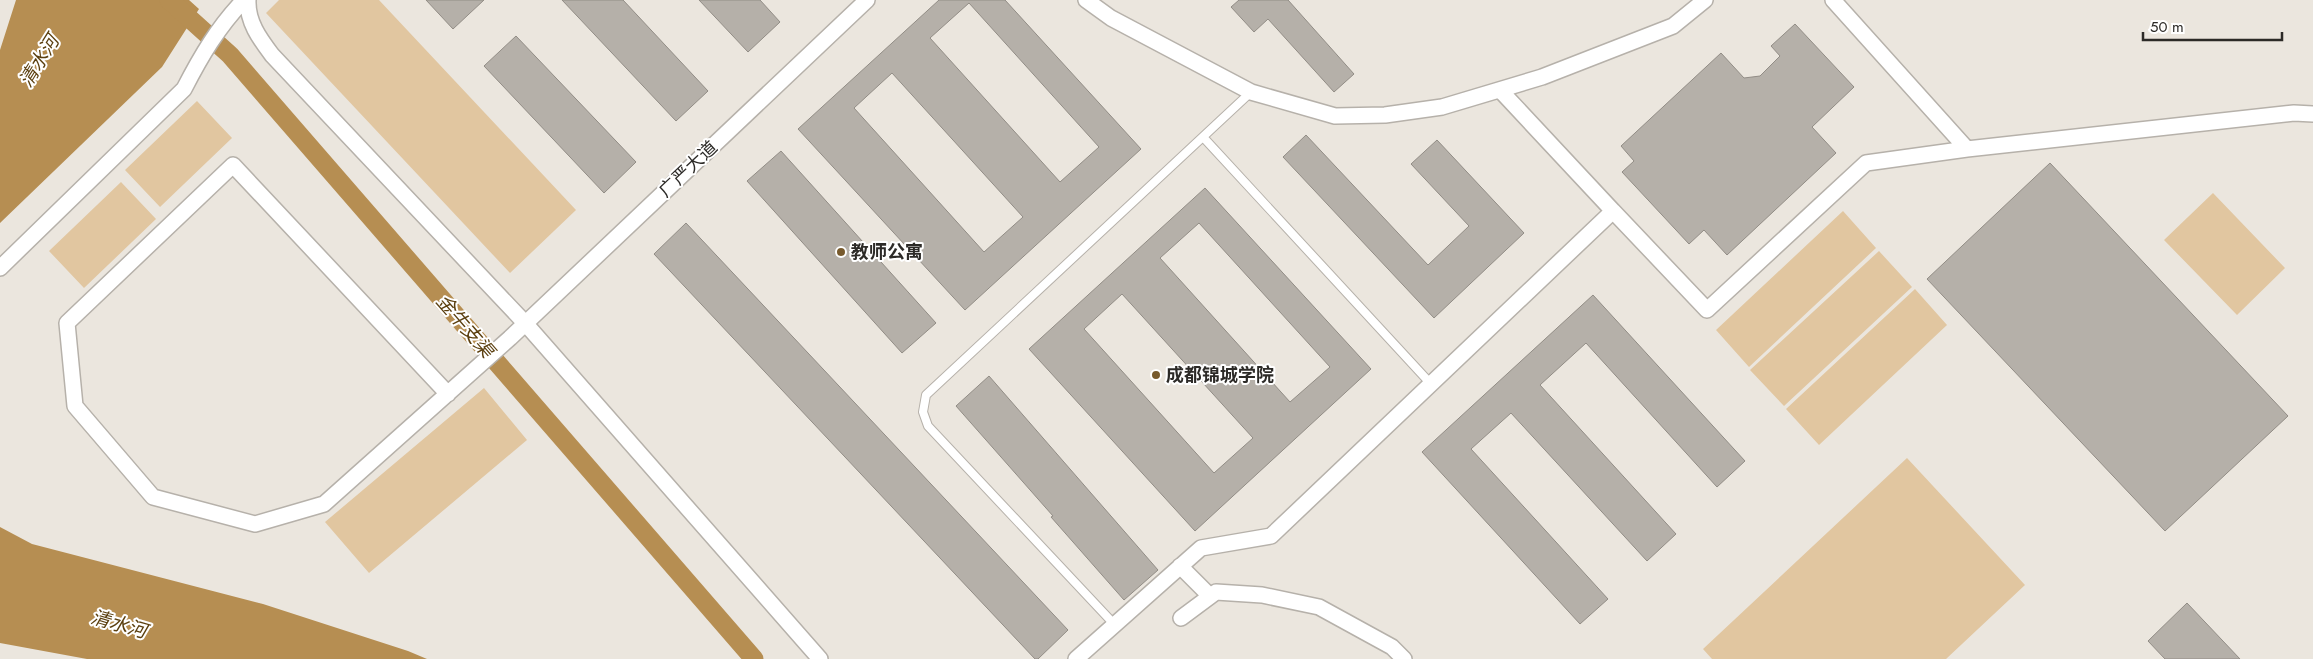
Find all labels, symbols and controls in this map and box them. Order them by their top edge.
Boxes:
scale bar [2143,10,2282,42]
text: 50 m [2150,16,2184,38]
water label: 清水河 [12,26,68,92]
street label: 广严大道 [653,135,723,203]
place label: 教师公寓 [851,239,923,265]
marker: 教师公寓 [835,246,847,258]
water label: 金牛支渠 [430,288,502,366]
place label: 成都锦城学院 [1166,362,1274,388]
marker: 成都锦城学院 [1150,369,1162,381]
water label: 清水河 [88,603,154,646]

